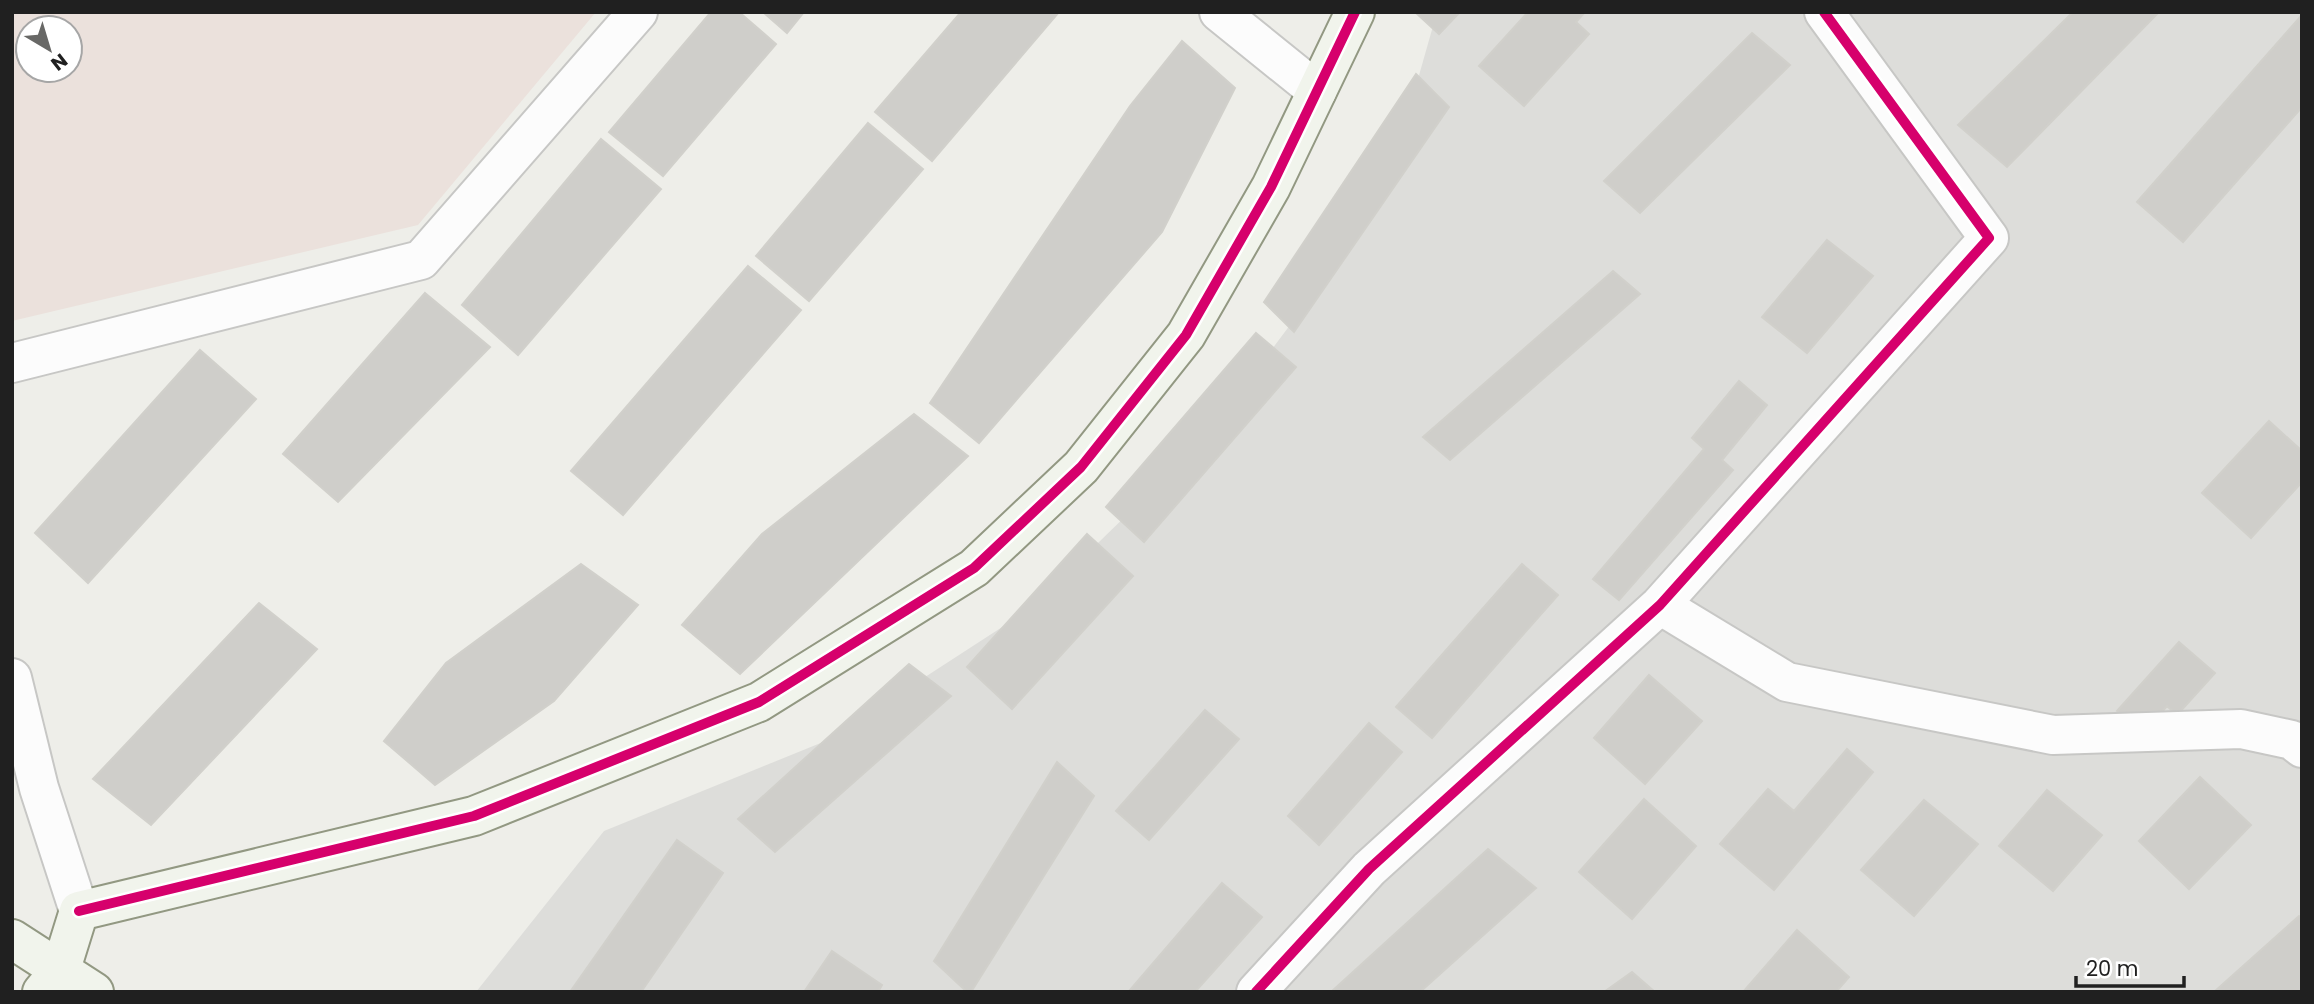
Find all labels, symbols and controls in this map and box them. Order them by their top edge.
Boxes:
north arrow [14,14,84,84]
text: N [45,47,73,77]
scale bar [2076,944,2184,988]
text: 20 m [2086,954,2139,983]

